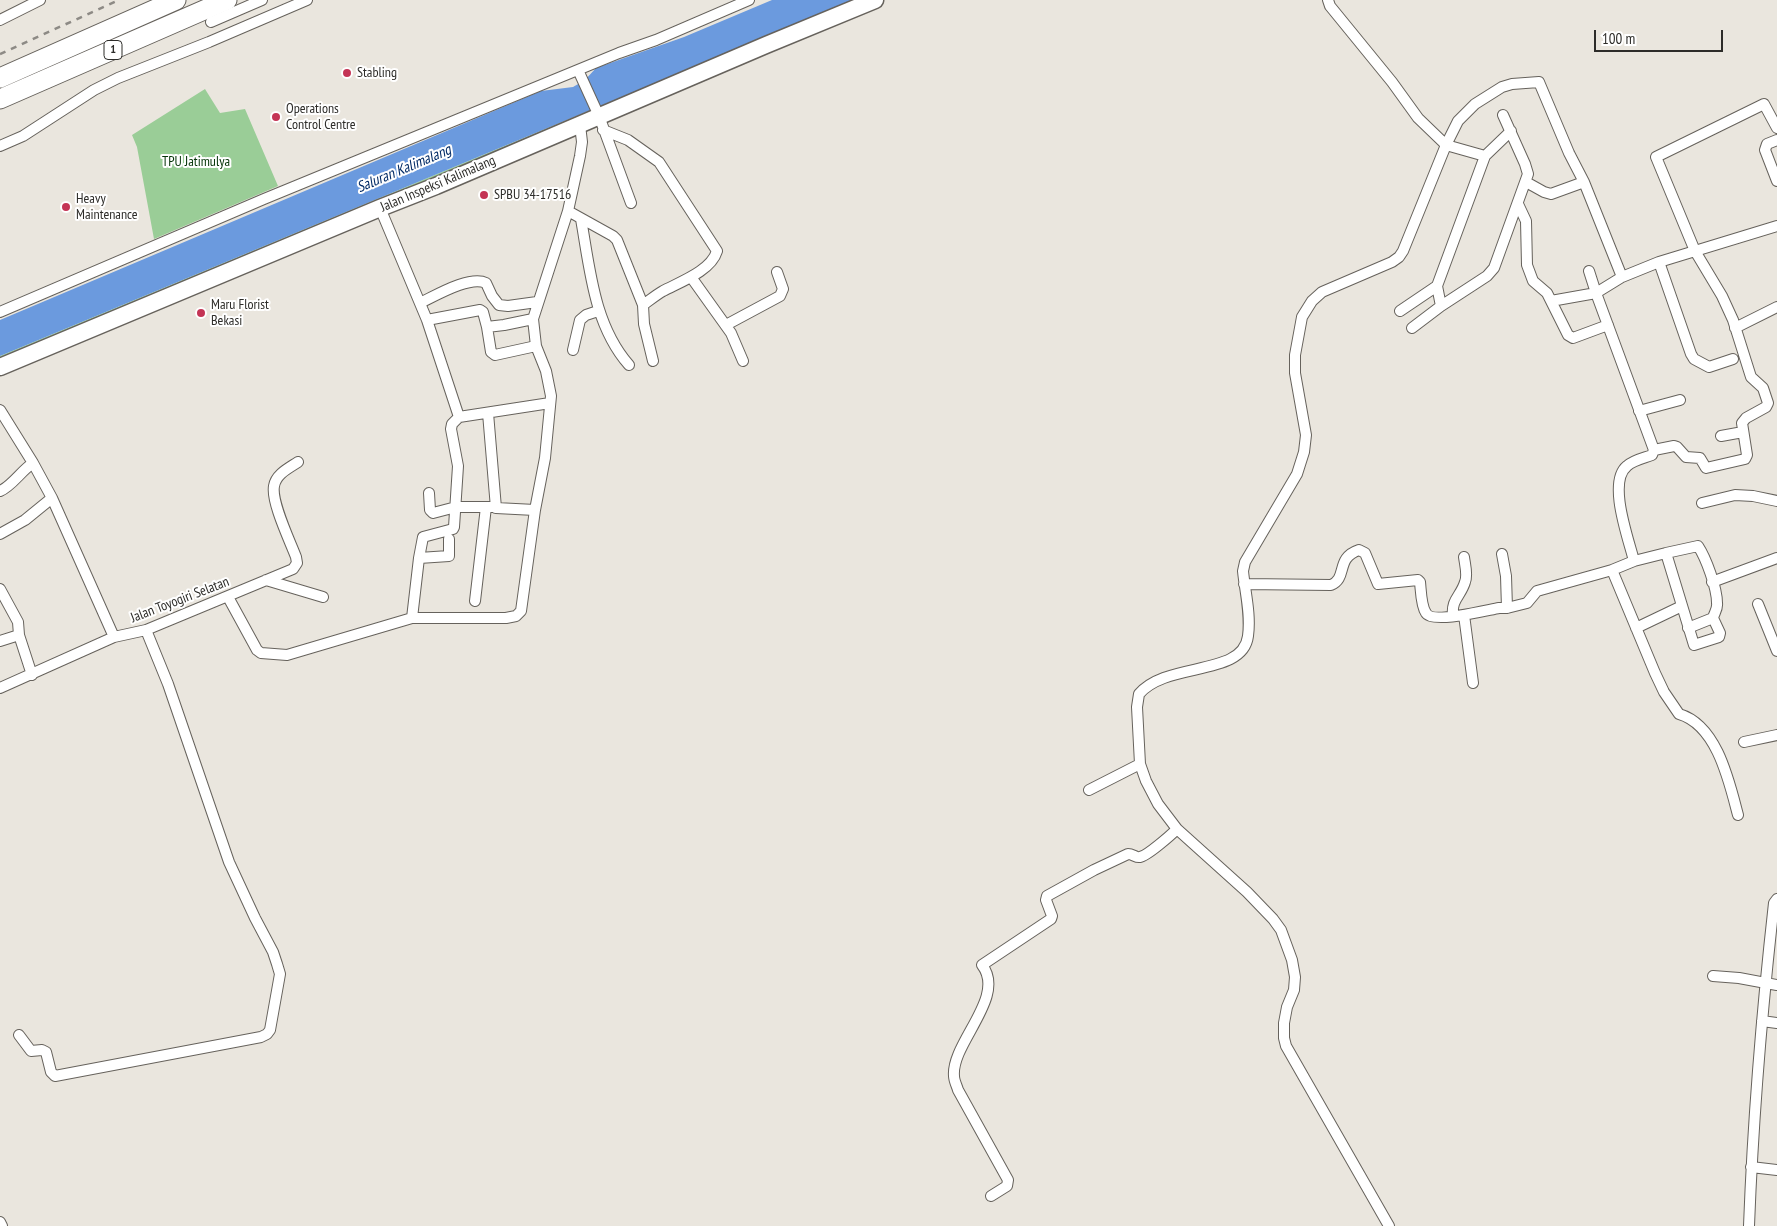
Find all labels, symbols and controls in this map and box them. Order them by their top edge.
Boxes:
scale bar [1597,20,1726,52]
text: 100 m [1602,29,1635,48]
road number: 1 [104,40,122,60]
place label: Stabling [357,65,397,81]
marker: Stabling [341,67,353,79]
place label: Operations Control Centre [286,101,356,134]
marker: Operations Control Centre [270,111,282,123]
water label: Saluran Kalimalang [354,141,454,197]
street label: Jalan Inspeksi Kalimalang [378,152,498,216]
park label: TPU Jatimulya [162,154,230,170]
place label: SPBU 34-17516 [494,187,571,203]
marker: SPBU 34-17516 [478,189,490,201]
place label: Heavy Maintenance [76,191,138,223]
marker: Heavy Maintenance [60,201,72,213]
place label: Maru Florist Bekasi [211,297,269,330]
marker: Maru Florist Bekasi [195,307,207,319]
street label: Jalan Toyogiri Selatan [128,573,232,627]

